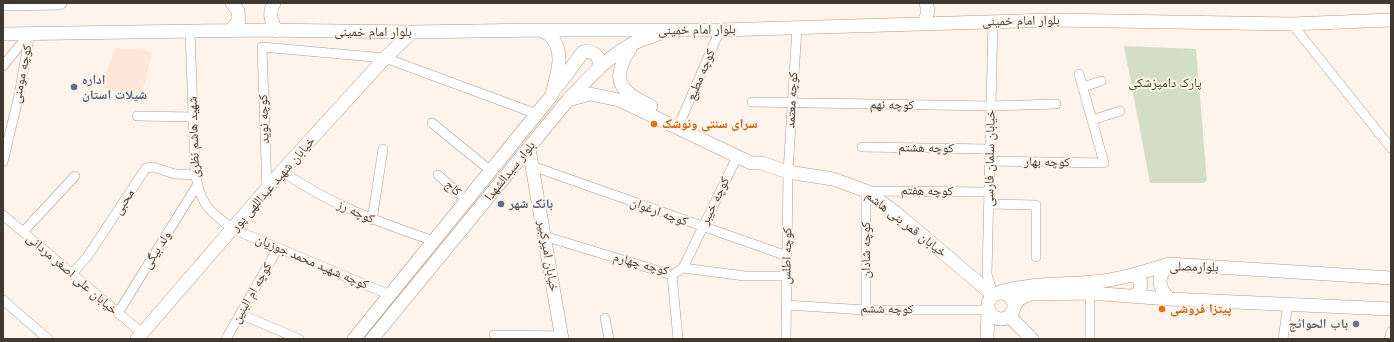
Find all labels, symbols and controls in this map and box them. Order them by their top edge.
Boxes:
street label: بلوار امام خمینی [982,13,1060,29]
street label: بلوار امام خمینی [658,22,736,38]
street label: بلوار امام خمینی [334,24,412,40]
street label: کوچه مومنی [9,43,35,105]
street label: کوچه مطیع [683,47,719,103]
street label: کوچه معتمد [783,71,801,129]
place label: اداره شیلات استان [82,72,147,103]
park label: پارک دامپزشکی [1128,75,1202,91]
marker: اداره شیلات استان [69,82,79,92]
street label: کوچه نوید [255,94,273,144]
street label: شهید هاشم نظری [185,96,203,178]
street label: کوچه نهم [870,97,914,113]
street label: خیابان سلمان فارسی [981,109,999,207]
place label: سرای سنتی ونوشک [662,116,758,132]
marker: سرای سنتی ونوشک [649,119,659,129]
street label: خیابان شهید عبداللهی پور [228,133,318,235]
street label: بلوار سیدالشهدا [481,138,539,204]
street label: کوچه هشتم [898,140,954,156]
street label: کوچه بهار [1024,154,1070,170]
street label: کوچه خیبر [697,175,733,227]
street label: کاج [441,177,465,199]
street label: کوچه هفتم [901,183,953,199]
street label: محبی [110,186,138,218]
street label: خیابان قمر بنی هاشم [862,187,950,261]
street label: کوچه ارغوان [628,194,690,230]
place label: بانک شهر [509,196,553,212]
street label: کوچه رز [335,197,377,227]
marker: بانک شهر [496,199,506,209]
street label: خیابان امیرکبیر [534,219,562,293]
street label: کوچه شادان [858,222,874,278]
street label: کوچه اطلس [779,227,795,285]
street label: ولد بیگی [139,228,175,272]
street label: خیابان علی اصغر مردانی [23,230,121,318]
street label: کوچه شهید محمد جوزیان [253,231,371,293]
street label: کوچه چهارم [611,249,671,279]
street label: بلوارمصلی [1169,259,1219,275]
street label: کوچه ام البنین [228,260,276,326]
street label: کوچه ششم [860,301,914,317]
place label: پیتزا فروشی [1170,301,1232,317]
marker: پیتزا فروشی [1157,304,1167,314]
place label: باب الحوائج [1288,316,1348,332]
marker: باب الحوائج [1351,319,1361,329]

